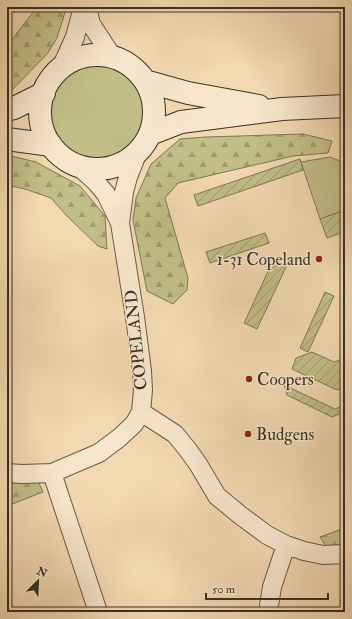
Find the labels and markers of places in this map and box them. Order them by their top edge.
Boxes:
place label: 1-31 Copeland [217,249,312,271]
marker: 1-31 Copeland [314,254,324,264]
place label: Coopers [257,369,314,391]
marker: Coopers [244,374,254,384]
place label: Budgens [256,424,315,445]
marker: Budgens [243,429,253,439]

